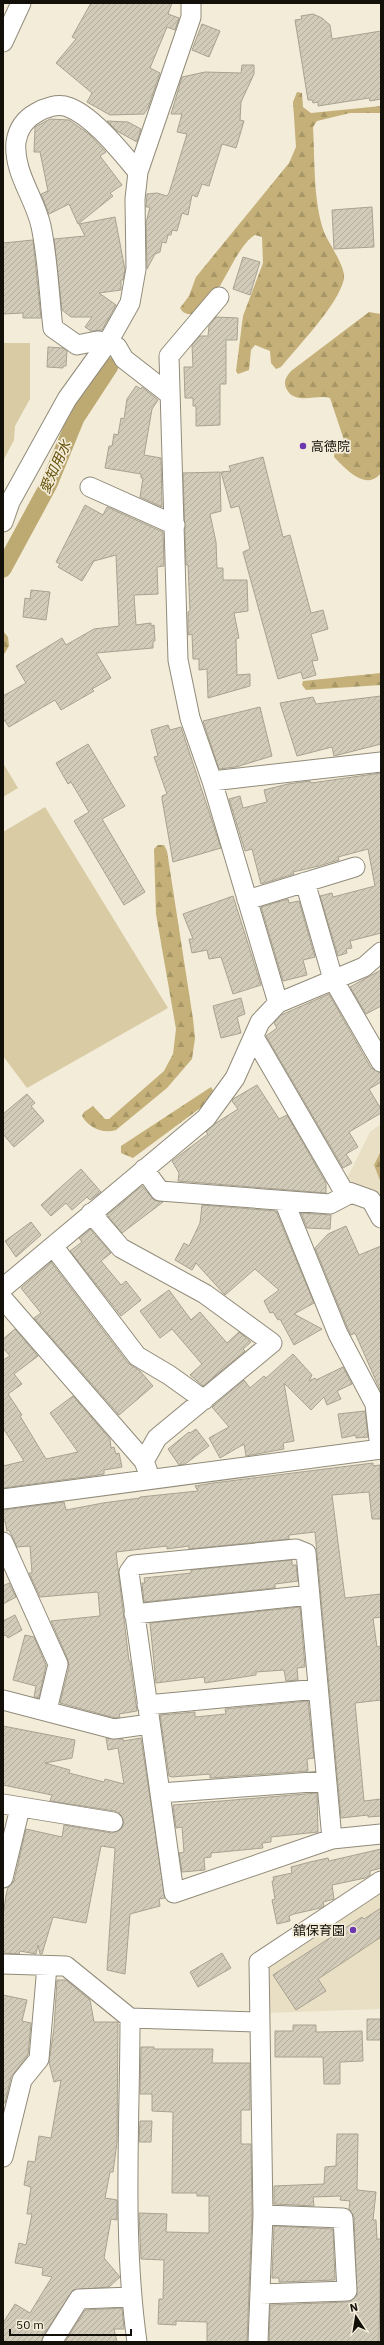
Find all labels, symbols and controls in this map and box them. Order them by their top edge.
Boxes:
water label: 愛知用水 [35,436,75,496]
place label: 高徳院 [311,438,350,455]
marker: 高徳院 [298,441,308,451]
place label: 舘保育園 [293,1922,345,1939]
marker: 舘保育園 [348,1925,358,1935]
north arrow [336,2297,376,2337]
text: N [349,2300,359,2315]
scale bar [10,2311,131,2337]
text: 50 m [16,2317,44,2332]

